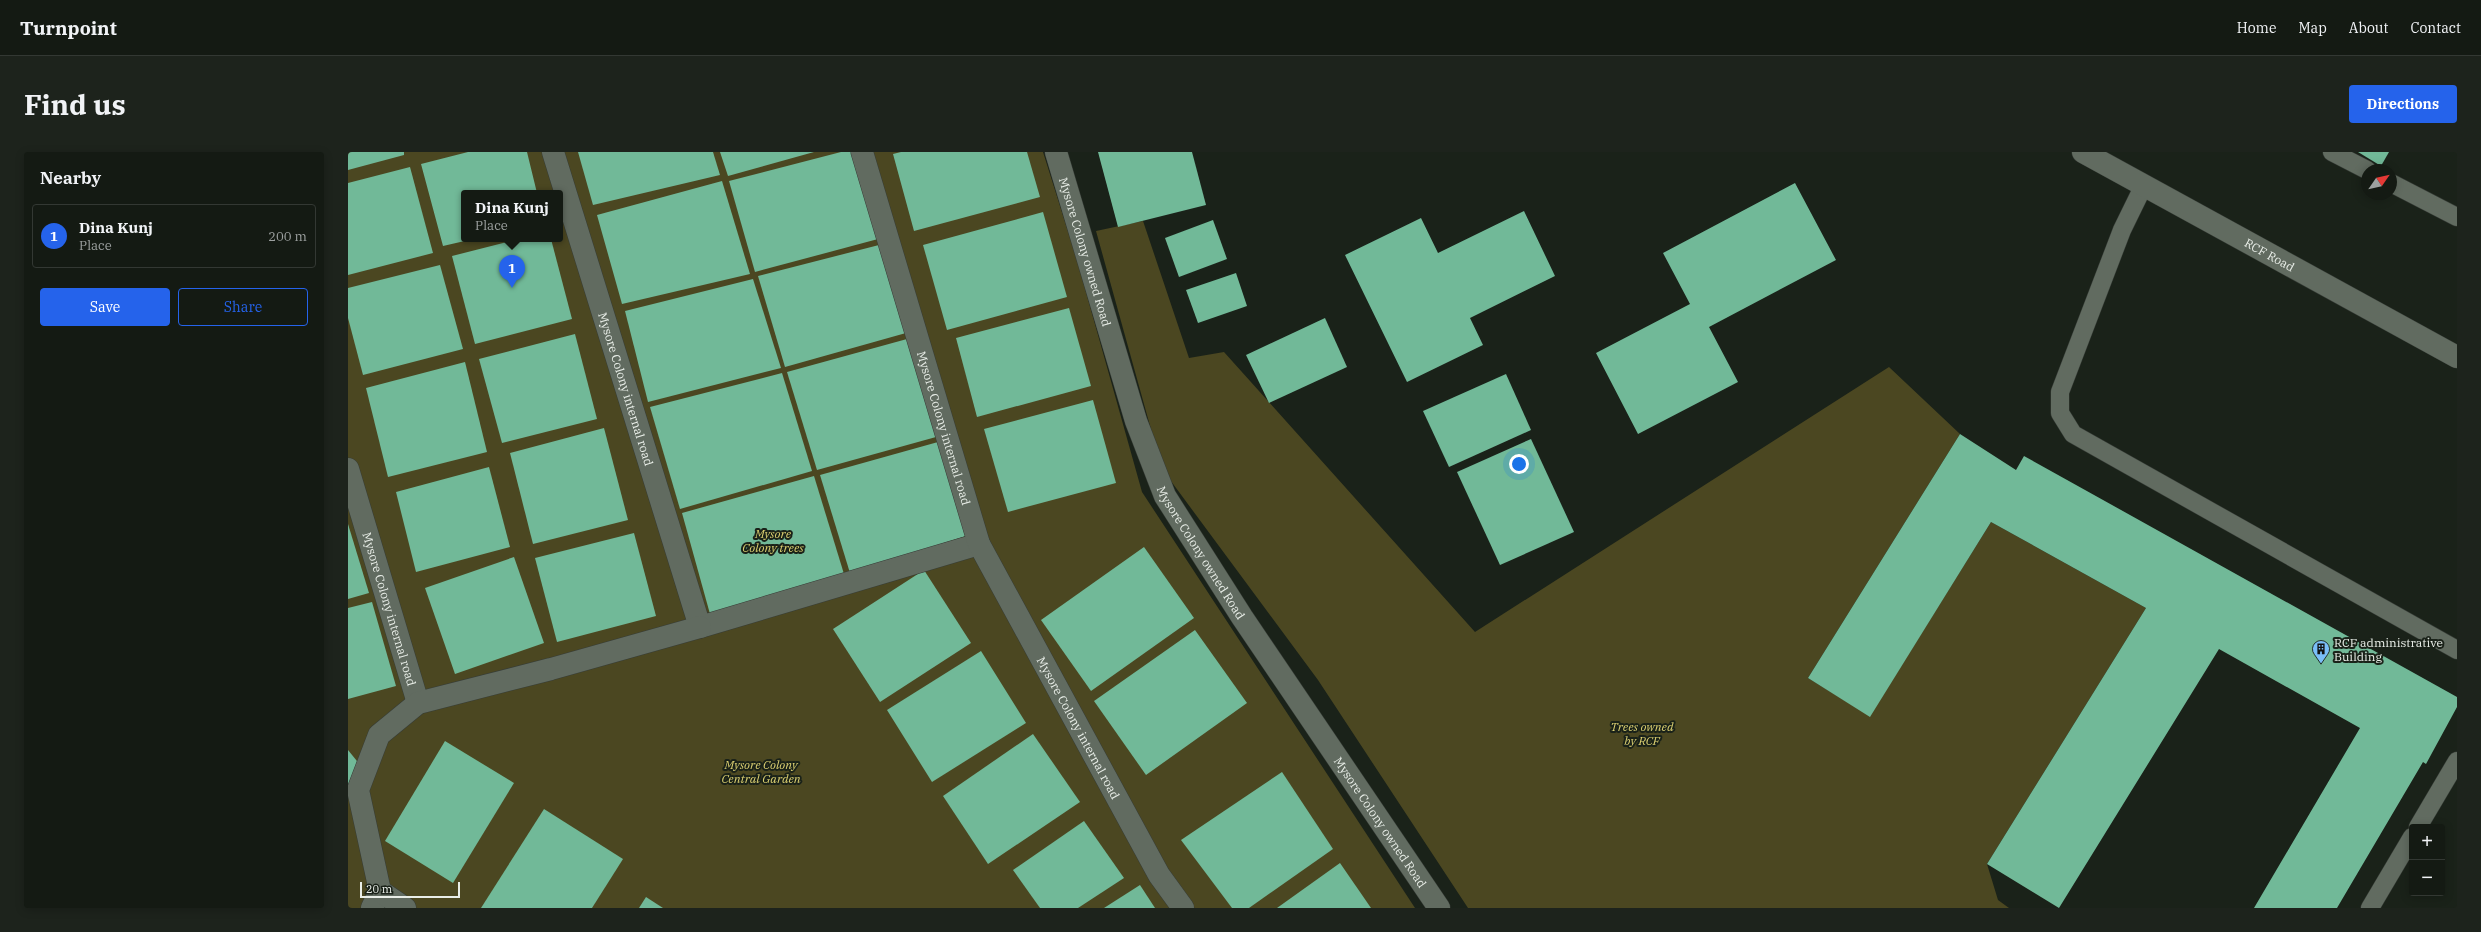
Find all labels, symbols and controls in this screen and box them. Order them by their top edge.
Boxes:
text: Turnpoint [20,16,117,40]
text: Home [2237,19,2276,37]
text: Map [2298,19,2327,37]
text: About [2349,19,2388,37]
text: Contact [2410,19,2461,37]
button: Directions [2349,85,2457,123]
text: Find us [24,86,126,123]
north arrow [2361,164,2397,200]
text: Nearby [40,167,101,189]
street label: Mysore Colony owned Road [1056,175,1115,328]
popup [461,190,563,242]
text: Dina Kunj [475,198,549,217]
text: Place [475,217,508,234]
text: Dina Kunj [79,218,153,237]
text: 1 [50,228,58,245]
text: 200 m [268,228,307,245]
street label: RCF Road [2242,235,2297,274]
text: Place [79,237,112,254]
pin: 1 [499,255,525,288]
button: Save [40,288,170,326]
button: Share [178,288,308,326]
street label: Mysore Colony internal road [596,310,657,467]
street label: Mysore Colony internal road [914,349,974,507]
your location [1509,454,1529,474]
street label: Mysore Colony owned Road [1154,484,1249,622]
park label: Mysore Colony trees [742,526,804,555]
street label: Mysore Colony internal road [360,530,420,688]
place label: RCF administrative Building [2334,635,2443,664]
building icon: RCF administrative Building [2311,639,2331,664]
street label: Mysore Colony internal road [1034,654,1124,801]
park label: Trees owned by RCF [1611,719,1674,748]
street label: Mysore Colony owned Road [1331,754,1430,890]
park label: Mysore Colony Central Garden [721,757,801,786]
map controls [2409,824,2445,896]
button: + [2409,824,2445,860]
button: − [2409,860,2445,896]
scale bar [360,880,460,899]
text: 20 m [366,882,392,896]

